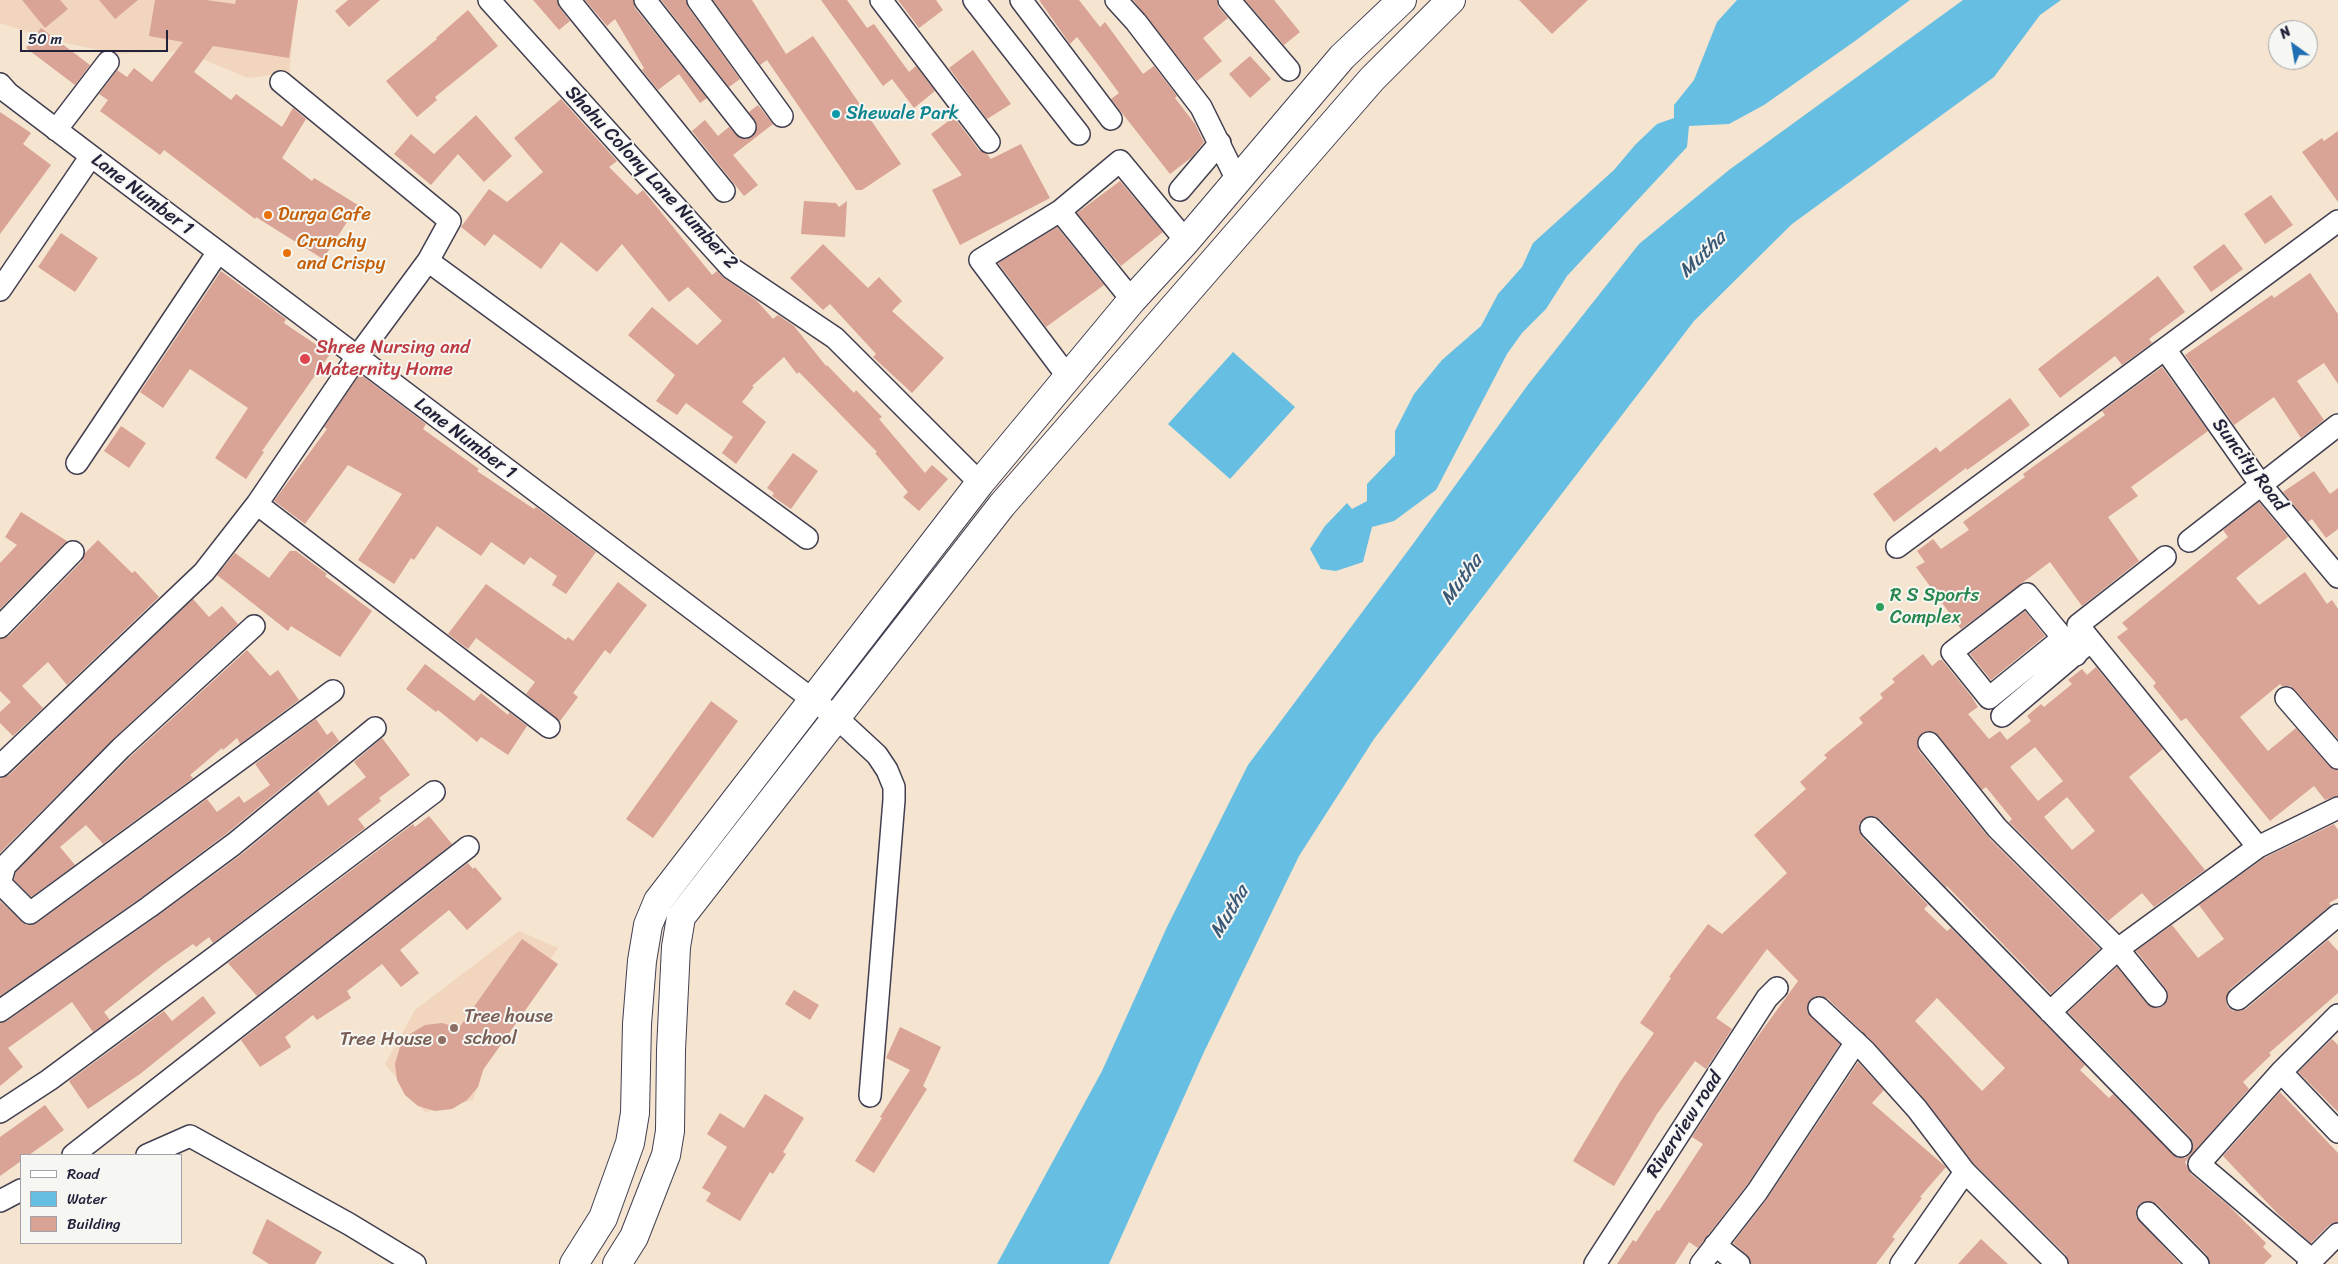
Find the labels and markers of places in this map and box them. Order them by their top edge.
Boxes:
place label: Shewale Park [846,103,959,125]
marker: Shewale Park [830,108,842,120]
place label: Durga Cafe [278,204,371,226]
marker: Durga Cafe [262,209,274,221]
place label: Crunchy and Crispy [297,231,385,275]
marker: Crunchy and Crispy [281,247,293,259]
place label: Shree Nursing and Maternity Home [316,337,470,381]
marker: Shree Nursing and Maternity Home [298,352,312,366]
place label: R S Sports Complex [1890,585,1979,629]
marker: R S Sports Complex [1874,601,1886,613]
place label: Tree house school [464,1006,553,1050]
marker: Tree house school [448,1022,460,1034]
place label: Tree House [340,1029,432,1051]
marker: Tree House [436,1034,448,1046]

